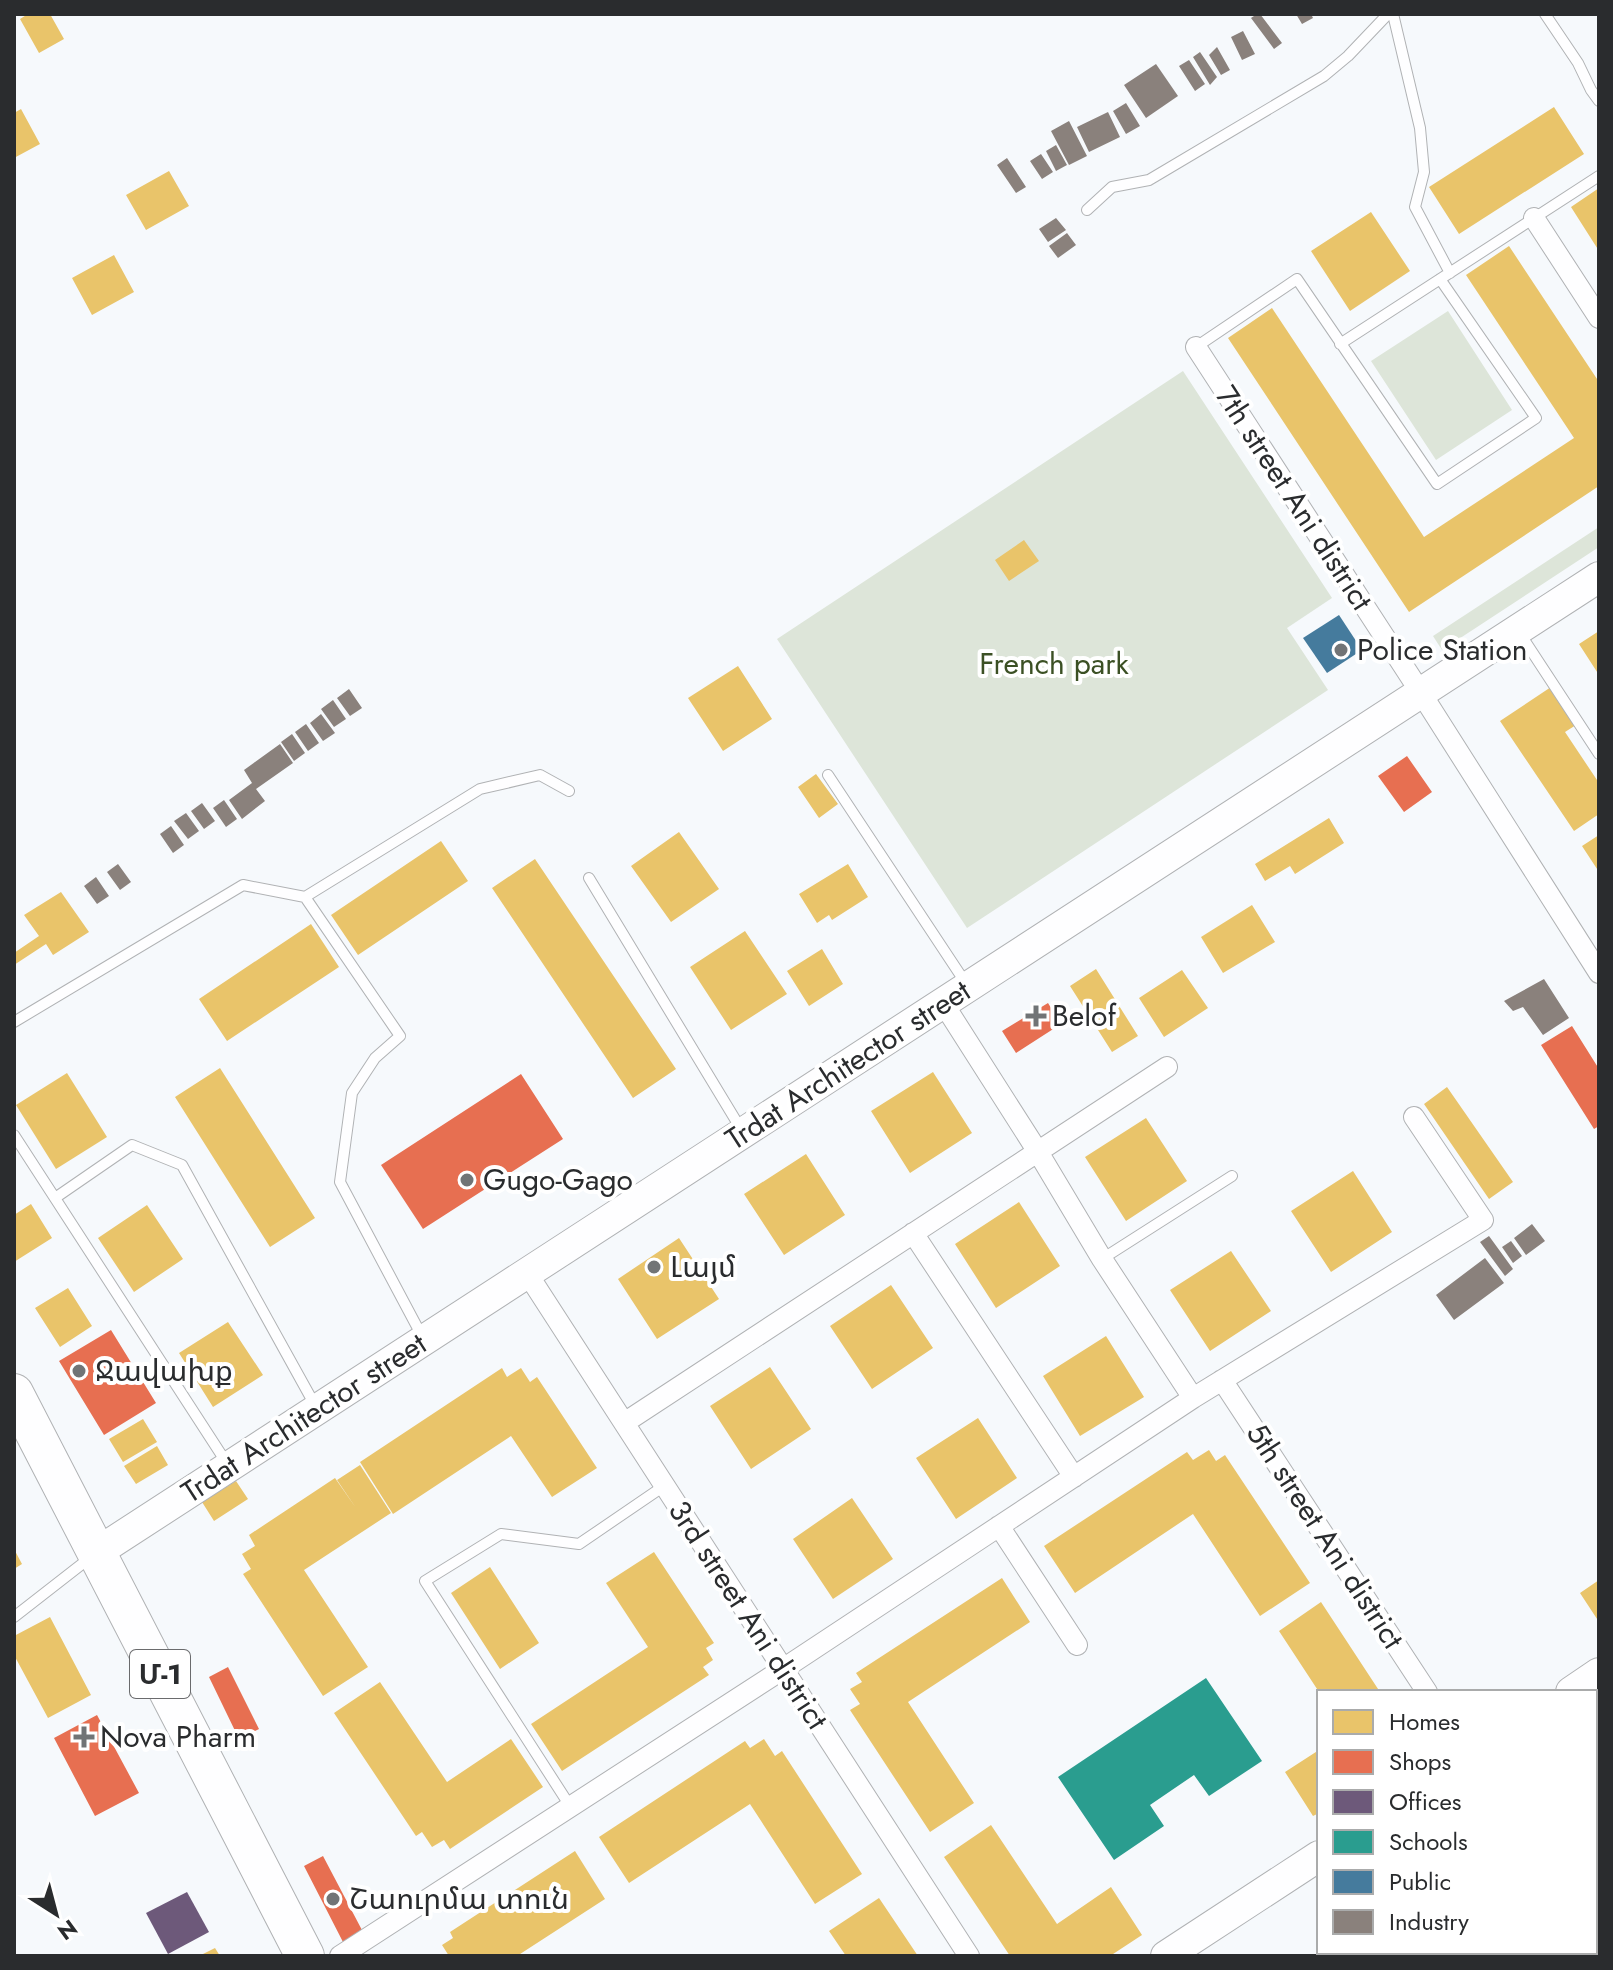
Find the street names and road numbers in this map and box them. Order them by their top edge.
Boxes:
street label: 7th street Ani district [1206,377,1384,619]
street label: Trdat Architector street [717,969,979,1160]
street label: Trdat Architector street [173,1322,435,1513]
street label: 5th street Ani district [1236,1414,1415,1658]
street label: 3rd street Ani district [658,1492,839,1738]
road number: Մ-1 [130,1650,190,1698]

